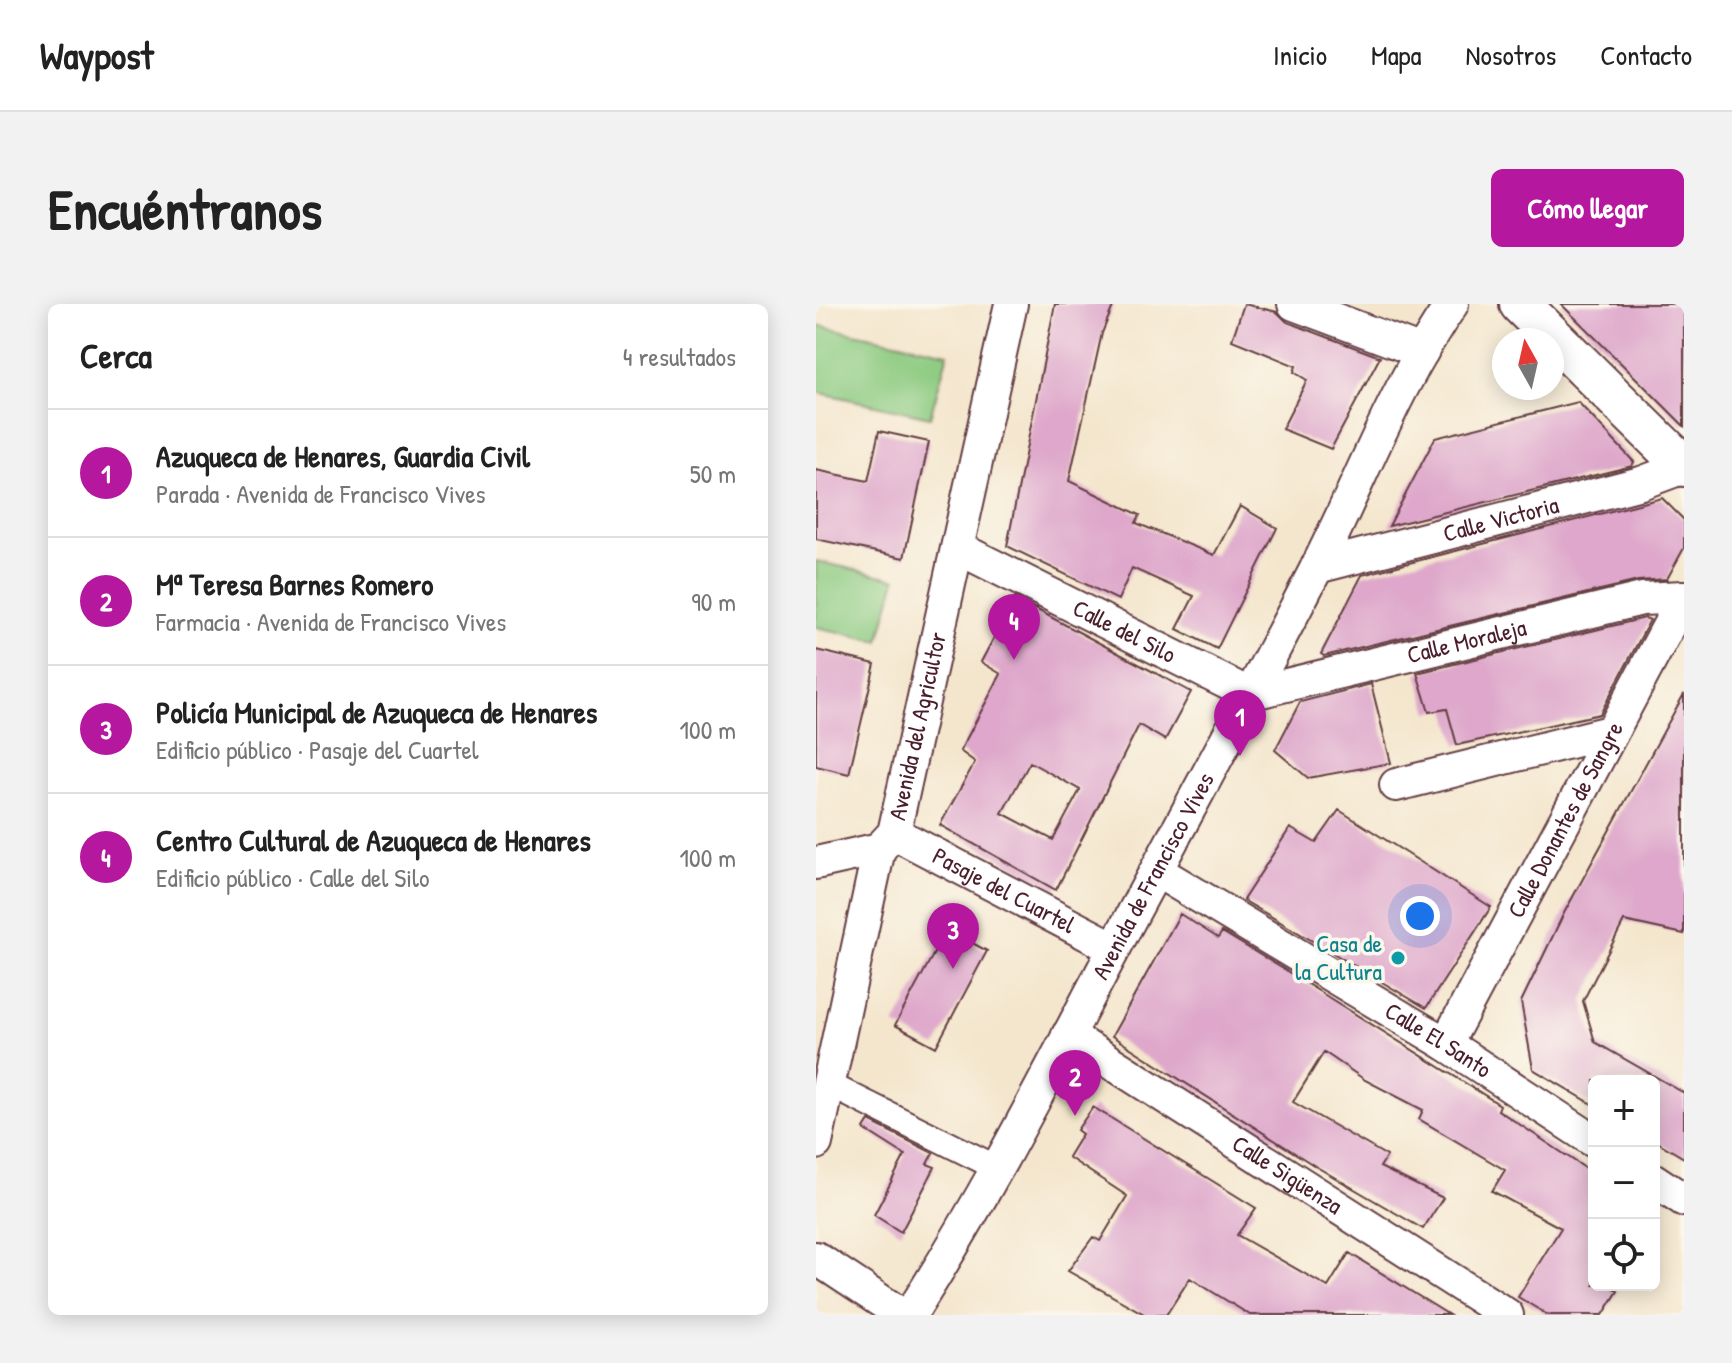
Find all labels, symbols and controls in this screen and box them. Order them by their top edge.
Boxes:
text: Waypost [40,29,154,81]
text: Inicio [1273,36,1327,74]
text: Mapa [1371,36,1422,74]
text: Nosotros [1466,36,1556,74]
text: Contacto [1600,36,1692,74]
button: Cómo llegar [1491,169,1684,247]
text: Encuéntranos [48,171,322,246]
north arrow [1492,328,1564,400]
text: Cerca [80,333,152,379]
text: 4 resultados [623,339,736,374]
text: Azuqueca de Henares, Guardia Civil [156,436,530,476]
text: 1 [101,456,111,491]
text: 50 m [690,456,736,491]
text: Parada · Avenida de Francisco Vives [156,476,486,511]
street label: Calle Victoria [1439,488,1562,549]
text: Mª Teresa Barnes Romero [156,564,433,604]
text: 2 [100,584,112,619]
text: 90 m [691,584,736,619]
street label: Calle del Silo [1068,591,1182,670]
pin: 4 [988,594,1040,660]
text: Farmacia · Avenida de Francisco Vives [156,604,506,639]
street label: Calle Moraleja [1404,611,1529,670]
street label: Avenida del Agricultor [880,629,953,823]
pin: 1 [1214,690,1266,756]
text: Policía Municipal de Azuqueca de Henares [156,692,597,732]
text: 3 [100,712,112,747]
text: 100 m [680,712,736,747]
street label: Calle Donantes de Sangre [1499,715,1630,923]
text: Edificio público · Pasaje del Cuartel [156,732,479,767]
street label: Avenida de Francisco Vives [1084,766,1221,985]
text: Centro Cultural de Azuqueca de Henares [156,820,591,860]
street label: Pasaje del Cuartel [927,839,1082,940]
text: 4 [101,840,111,875]
text: 100 m [680,840,736,875]
text: Edificio público · Calle del Silo [156,860,429,895]
your location [1400,896,1440,936]
pin: 3 [927,903,979,969]
place label: Casa de la Cultura [1295,927,1382,987]
marker: Casa de la Cultura [1389,949,1407,967]
street label: Calle El Santo [1379,994,1498,1085]
pin: 2 [1049,1050,1101,1116]
map controls [1588,1075,1660,1291]
button: + [1588,1075,1660,1147]
street label: Calle Sigüenza [1227,1127,1349,1221]
button: − [1588,1147,1660,1219]
button: locate [1588,1219,1660,1291]

